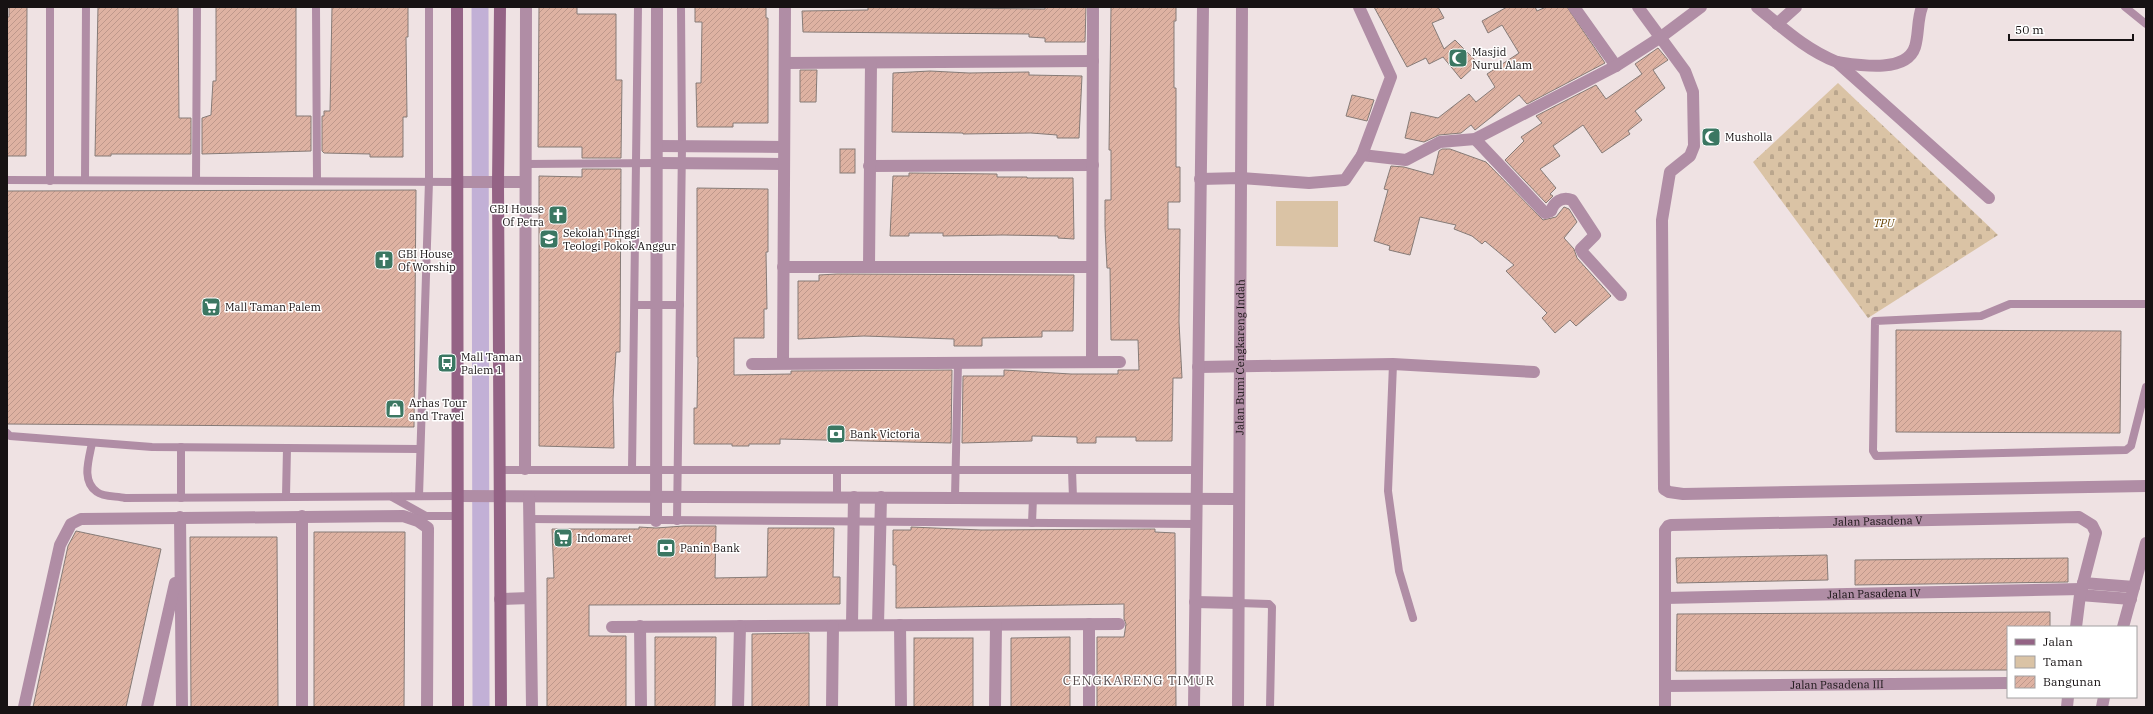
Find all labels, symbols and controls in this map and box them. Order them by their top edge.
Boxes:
scale bar [2009,16,2133,42]
text: 50 m [2015,22,2044,37]
place label: Masjid Nurul Alam [1472,45,1533,72]
mosque icon: Masjid Nurul Alam [1447,47,1469,69]
mosque icon: Musholla [1700,126,1722,148]
place label: Musholla [1725,130,1772,144]
place label: GBI House Of Petra [489,202,544,229]
church icon: GBI House Of Petra [547,204,569,226]
park label: TPU [1874,216,1896,230]
place label: Sekolah Tinggi Teologi Pokok Anggur [563,226,676,253]
school or university icon: Sekolah Tinggi Teologi Pokok Anggur [538,228,560,250]
place label: GBI House Of Worship [398,247,456,274]
church icon: GBI House Of Worship [373,249,395,271]
street label: Jalan Bumi Cengkareng Indah [1233,279,1247,435]
supermarket icon: Mall Taman Palem [200,296,222,318]
place label: Mall Taman Palem [225,300,321,314]
place label: Mall Taman Palem 1 [461,350,522,377]
bus stop icon: Mall Taman Palem 1 [436,352,458,374]
place label: Arhas Tour and Travel [409,396,467,423]
shop icon: Arhas Tour and Travel [384,398,406,420]
bank icon: Bank Victoria [825,423,847,445]
place label: Bank Victoria [850,427,920,441]
street label: Jalan Pasadena V [1833,513,1923,529]
supermarket icon: Indomaret [552,527,574,549]
place label: Indomaret [577,531,632,545]
bank icon: Panin Bank [655,537,677,559]
place label: Panin Bank [680,541,740,555]
street label: Jalan Pasadena IV [1827,585,1921,601]
legend [2007,626,2137,698]
text: Jalan [2043,634,2073,649]
text: Taman [2043,654,2083,669]
district label: CENGKARENG TIMUR [1063,672,1215,689]
text: Bangunan [2043,674,2101,689]
street label: Jalan Pasadena III [1790,677,1884,692]

